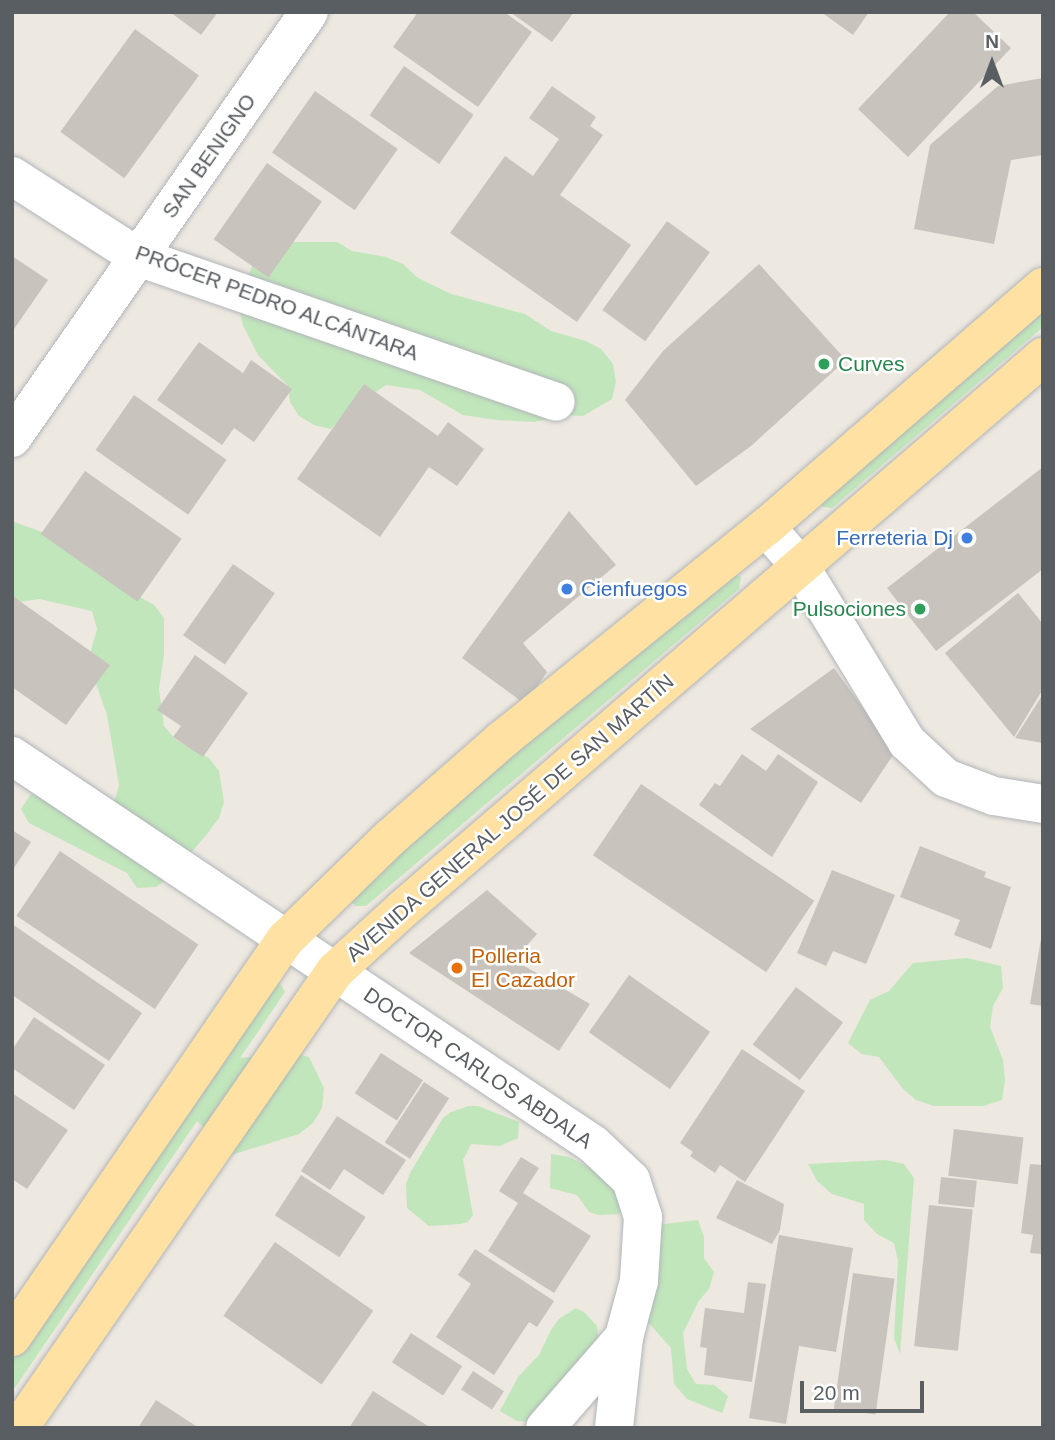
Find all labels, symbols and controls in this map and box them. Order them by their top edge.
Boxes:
north arrow [957,28,1027,98]
text: N [985,31,999,52]
street label: SAN BENIGNO [157,89,261,223]
street label: PRÓCER PEDRO ALCÁNTARA [131,240,423,366]
place label: Curves [838,351,905,377]
marker: Curves [816,356,832,372]
place label: Ferreteria Dj [836,525,953,551]
marker: Ferreteria Dj [959,530,975,546]
place label: Cienfuegos [581,576,687,602]
marker: Cienfuegos [559,581,575,597]
place label: Pulsociones [793,596,906,622]
marker: Pulsociones [912,601,928,617]
street label: AVENIDA GENERAL JOSÉ DE SAN MARTÍN [340,668,680,968]
place label: Polleria El Cazador [471,943,575,993]
marker: Polleria El Cazador [449,960,465,976]
street label: DOCTOR CARLOS ABDALA [358,982,598,1154]
scale bar [803,1366,927,1410]
text: 20 m [813,1381,860,1404]

